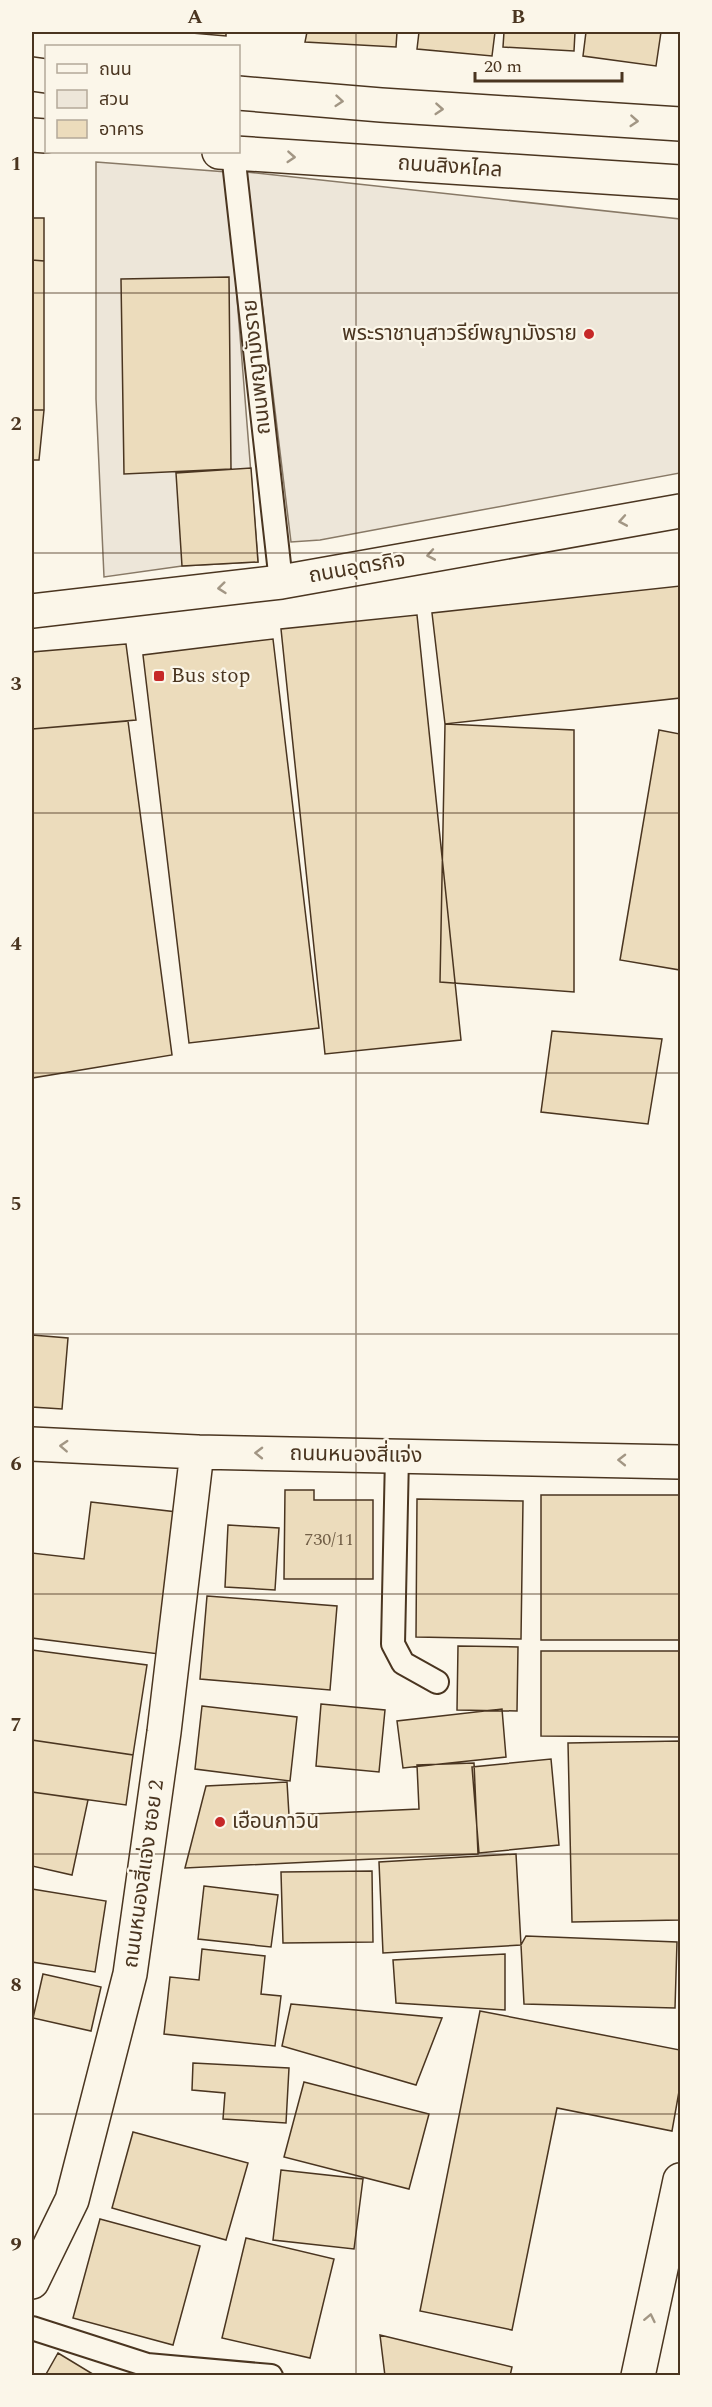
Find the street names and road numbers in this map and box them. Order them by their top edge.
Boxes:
street label: ถนนสิงหไคล [396,147,504,187]
street label: ถนนพญามังราย [234,298,280,436]
street label: ถนนอุตรกิจ [306,544,408,592]
street label: ถนนหนองสี่แจ่ง [289,1438,423,1472]
street label: ถนนหนองสี่แจ่ง ซอย 2 [115,1778,173,1970]

